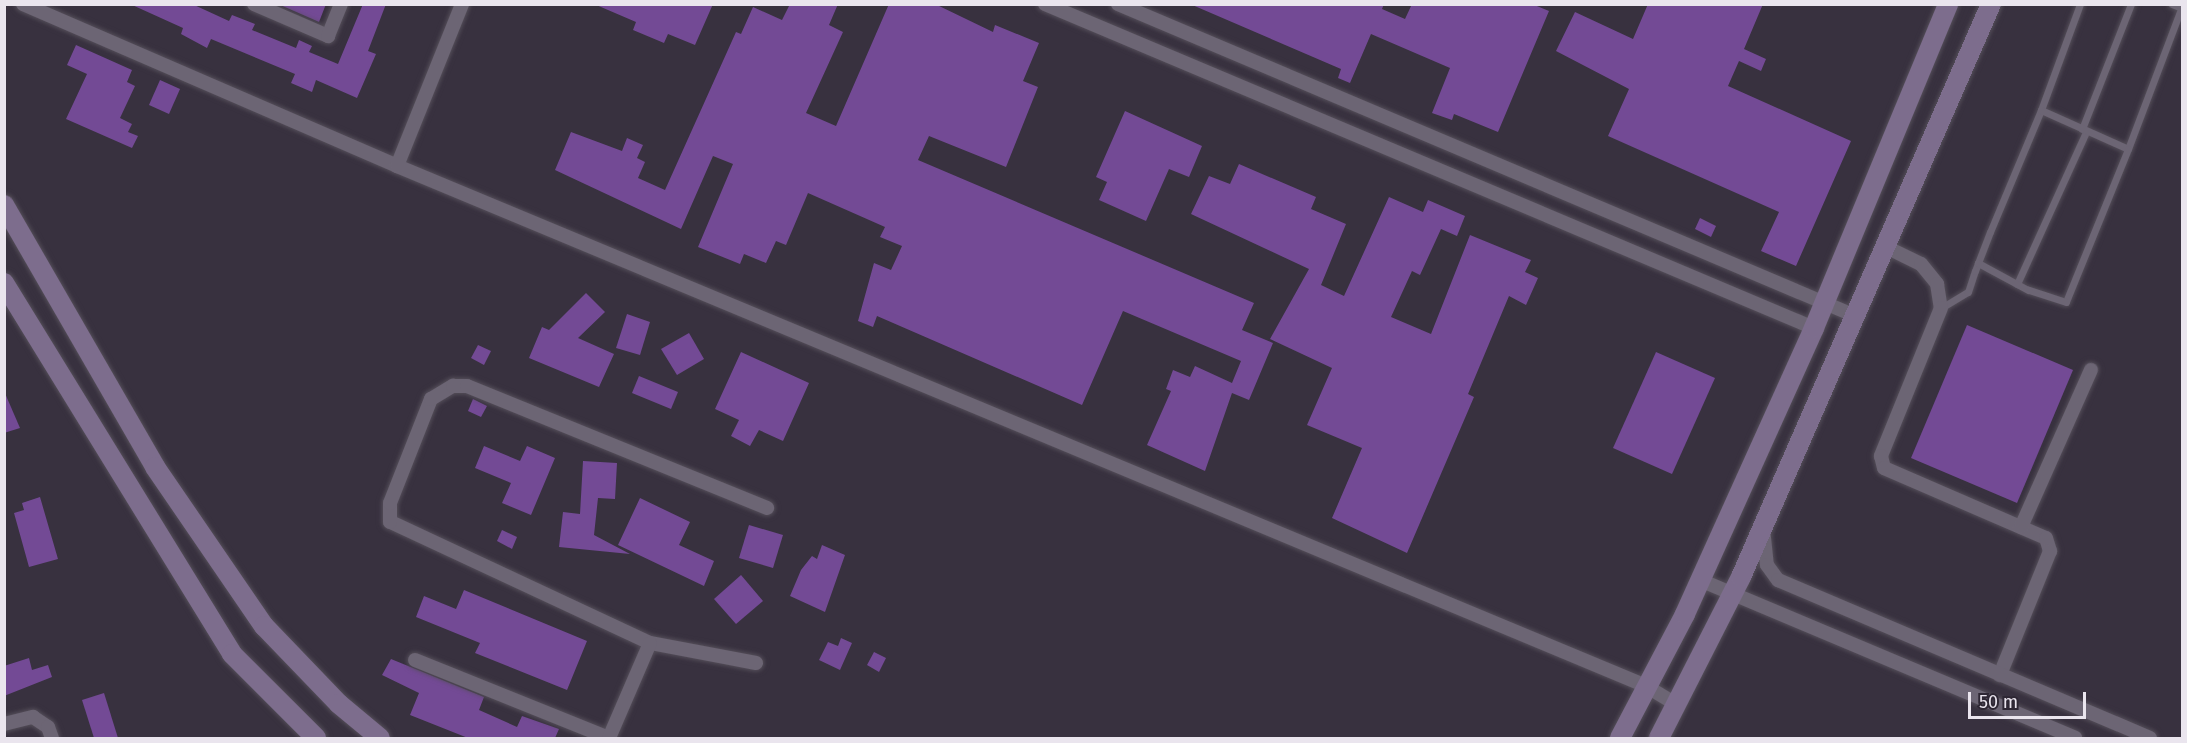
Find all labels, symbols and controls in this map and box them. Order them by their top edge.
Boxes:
scale bar [1971,680,2090,718]
text: 50 m [1979,691,2018,713]

